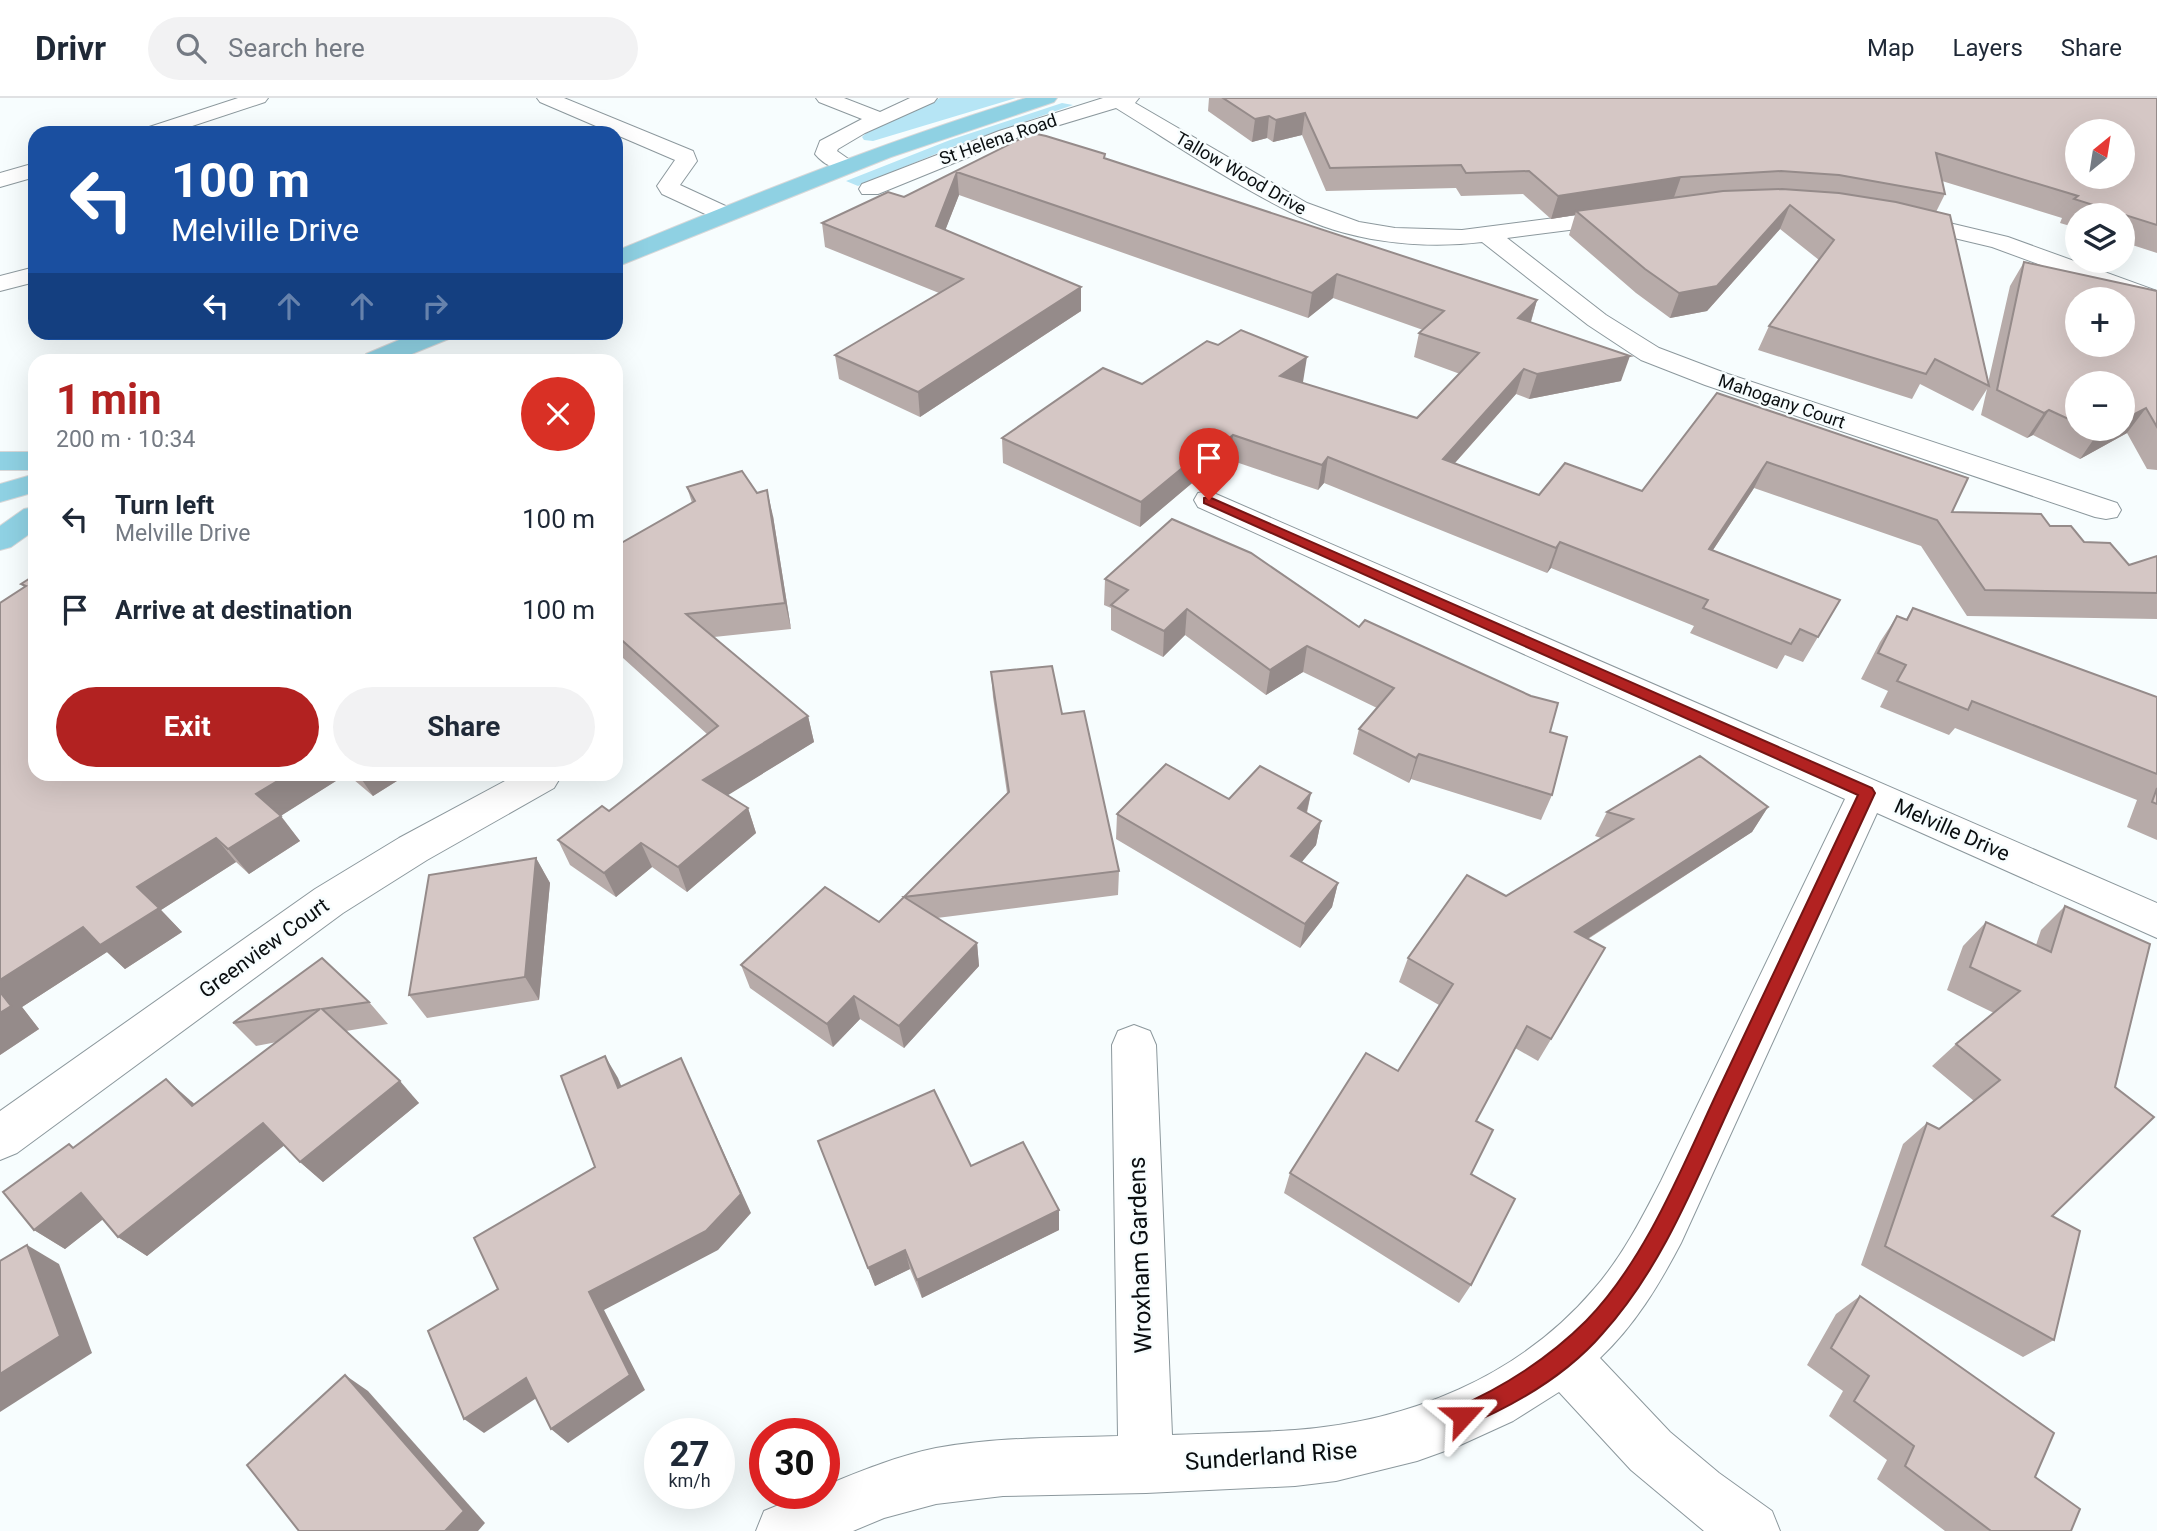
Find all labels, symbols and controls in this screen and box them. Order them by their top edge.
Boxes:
search box [148,17,638,80]
text: Drivr [35,29,106,68]
icon: search [172,29,210,67]
text: Search here [228,33,365,63]
text: Map [1867,34,1915,62]
text: Layers [1953,34,2023,62]
text: Share [2061,34,2122,62]
street label: St Helena Road [936,109,1060,169]
north arrow [2065,119,2135,189]
map controls [2065,119,2135,441]
street label: Tallow Wood Drive [1172,127,1310,219]
text: 100 m [171,152,310,209]
icon: left [56,154,147,245]
button: layers [2065,203,2135,273]
text: Melville Drive [171,211,359,249]
icon: left [197,287,235,325]
icon: ahead [270,287,308,325]
icon: ahead [343,287,381,325]
icon: right [416,287,454,325]
button: + [2065,287,2135,357]
street label: Mahogany Court [1716,369,1848,433]
button: − [2065,371,2135,441]
text: 1 min [56,375,162,424]
button: close [521,377,595,451]
text: 200 m · 10:34 [56,426,195,453]
pin [1179,428,1239,500]
icon: arrive [1190,439,1228,477]
text: Turn left [115,490,214,520]
icon: left [56,500,94,538]
text: 100 m [522,504,595,534]
text: Melville Drive [115,520,250,547]
icon: arrive [56,591,94,629]
text: Arrive at destination [115,595,352,625]
text: 100 m [522,595,595,625]
button: Exit [56,687,319,767]
button: Share [333,687,595,767]
street label: Melville Drive [1891,794,2013,866]
street label: Greenview Court [195,893,334,1003]
street label: Wroxham Gardens [1123,1156,1157,1354]
position arrow [1426,1379,1500,1453]
speed limit sign: 30 [749,1418,840,1509]
text: 27 [669,1434,710,1475]
street label: Sunderland Rise [1184,1436,1358,1476]
text: km/h [668,1470,711,1491]

